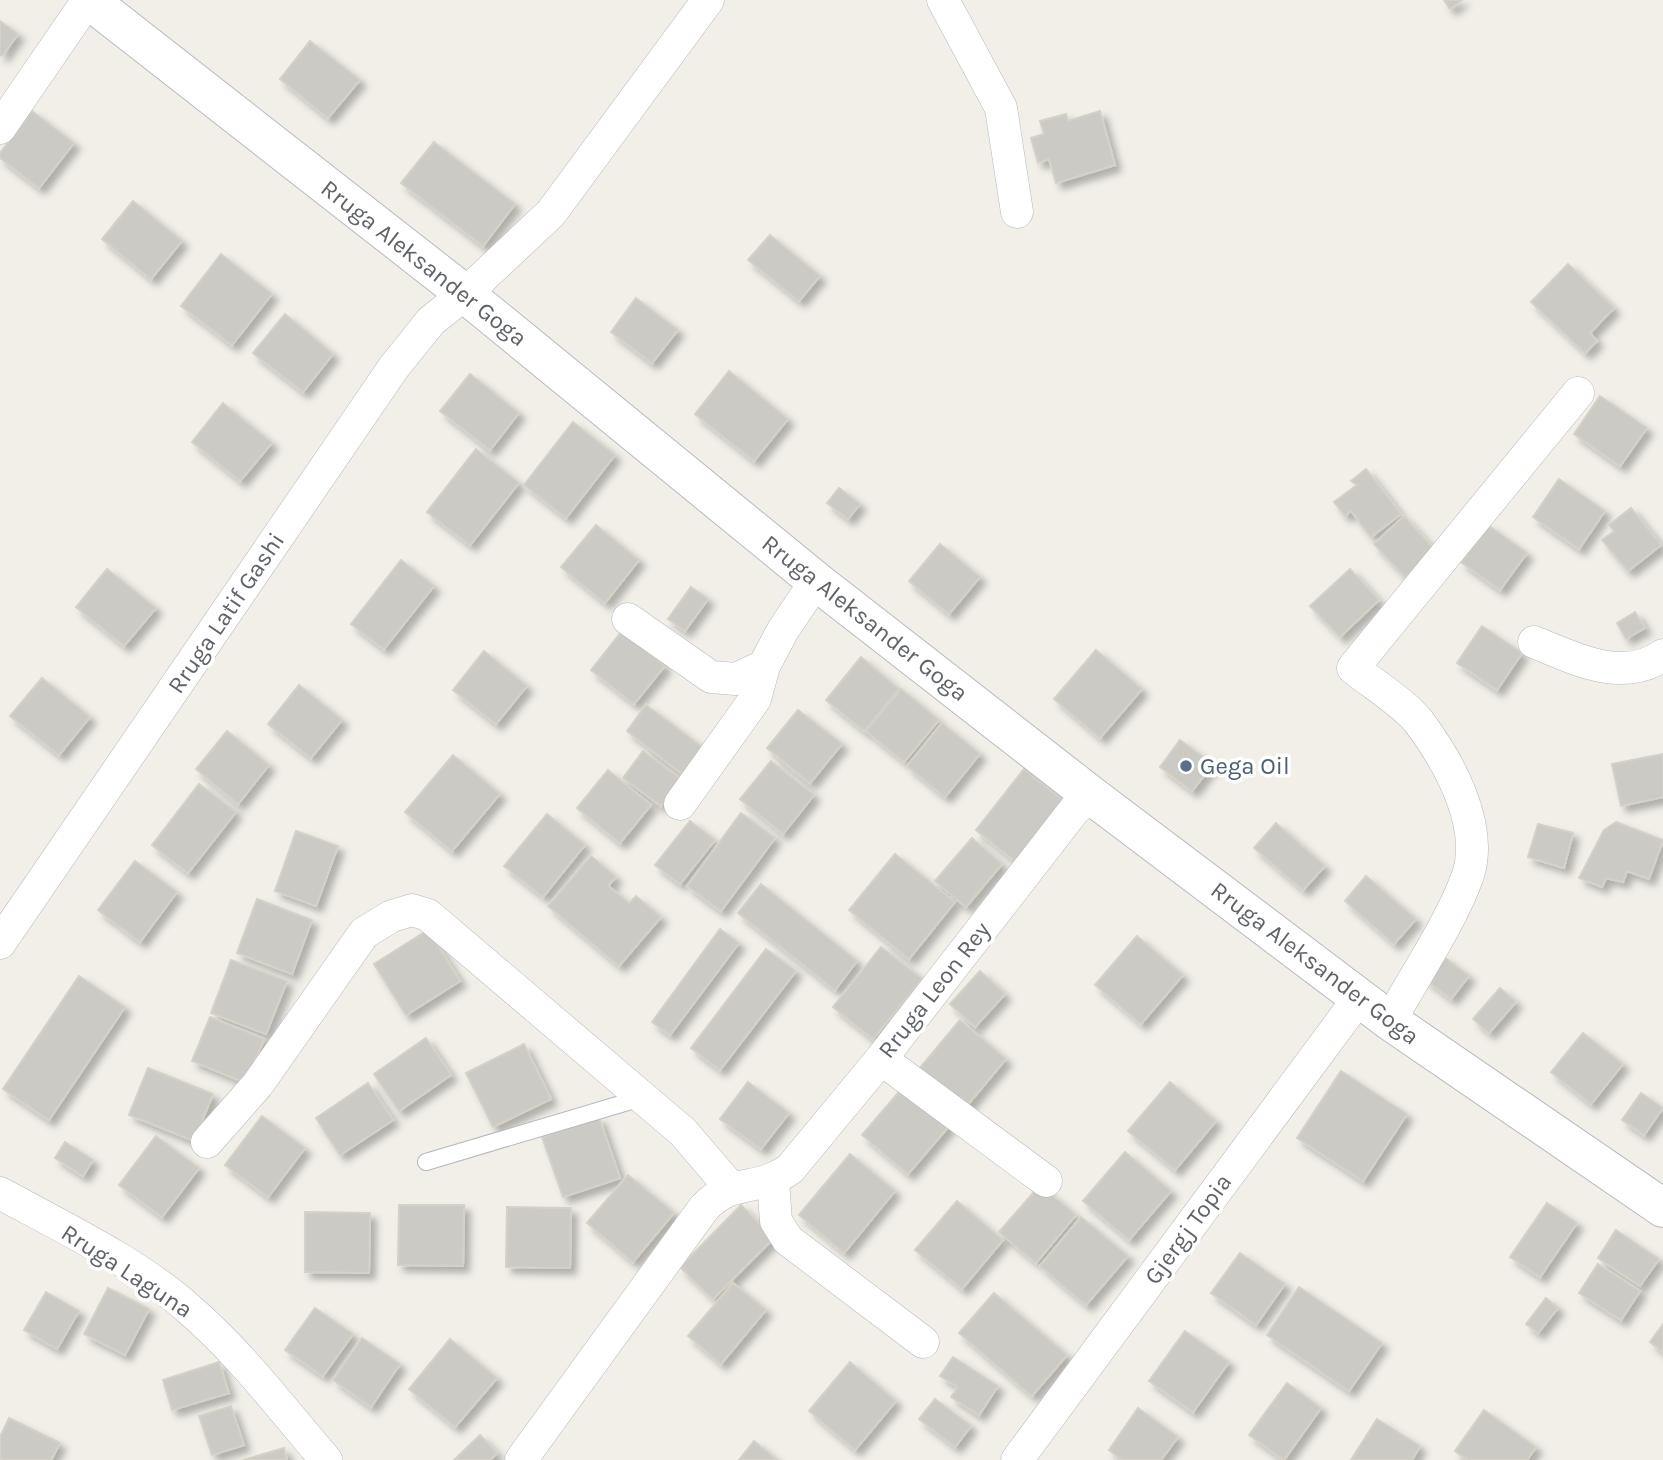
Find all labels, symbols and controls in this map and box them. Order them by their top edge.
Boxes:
street label: Rruga Aleksander Goga [316,174,532,352]
street label: Rruga Latif Gashi [162,527,290,699]
street label: Rruga Aleksander Goga [757,529,973,707]
place label: Gega Oil [1200,752,1290,780]
marker: Gega Oil [1178,758,1194,774]
street label: Rruga Aleksander Goga [1205,876,1425,1050]
street label: Rruga Leon Rey [872,916,996,1064]
street label: Gjergj Topia [1139,1168,1237,1290]
street label: Rruga Laguna [56,1218,198,1324]

